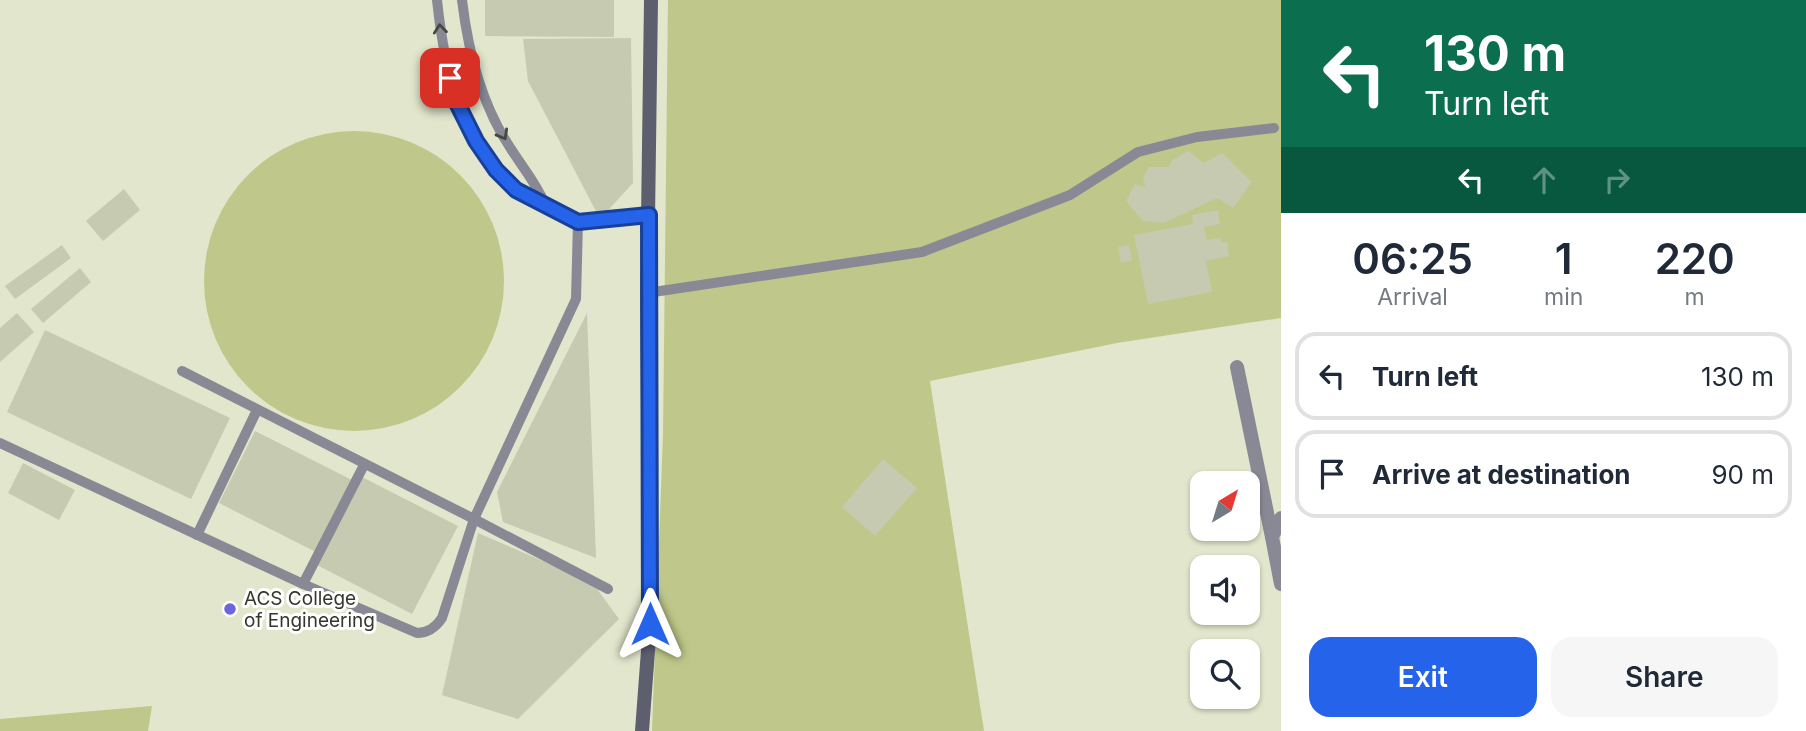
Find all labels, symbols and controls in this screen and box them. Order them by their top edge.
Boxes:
one-way arrow [433,23,448,34]
text: 130 m [1424,24,1566,83]
icon: left [1309,28,1400,119]
pin [420,48,480,108]
icon: arrive [431,59,469,97]
text: Turn left [1424,84,1549,123]
one-way arrow [495,127,508,140]
icon: left [1452,161,1490,199]
icon: ahead [1525,161,1563,199]
icon: right [1598,161,1636,199]
text: 06:25 [1352,233,1473,284]
text: 1 [1555,233,1573,284]
text: 220 [1655,233,1735,284]
text: Arrival [1377,283,1448,311]
text: min [1544,283,1583,311]
text: m [1685,283,1705,311]
icon: left [1313,357,1351,395]
text: Turn left [1372,361,1478,392]
text: 130 m [1701,361,1774,392]
icon: arrive [1313,455,1351,493]
text: Arrive at destination [1372,459,1631,490]
text: 90 m [1711,459,1774,490]
north arrow [1190,471,1260,541]
map controls [1190,471,1260,709]
button: sound [1190,555,1260,625]
place label: ACS College of Engineering [244,587,375,632]
position arrow [613,587,687,661]
marker: ACS College of Engineering [222,601,238,617]
button: Exit [1309,637,1537,717]
button: Share [1551,637,1778,717]
button: search [1190,639,1260,709]

